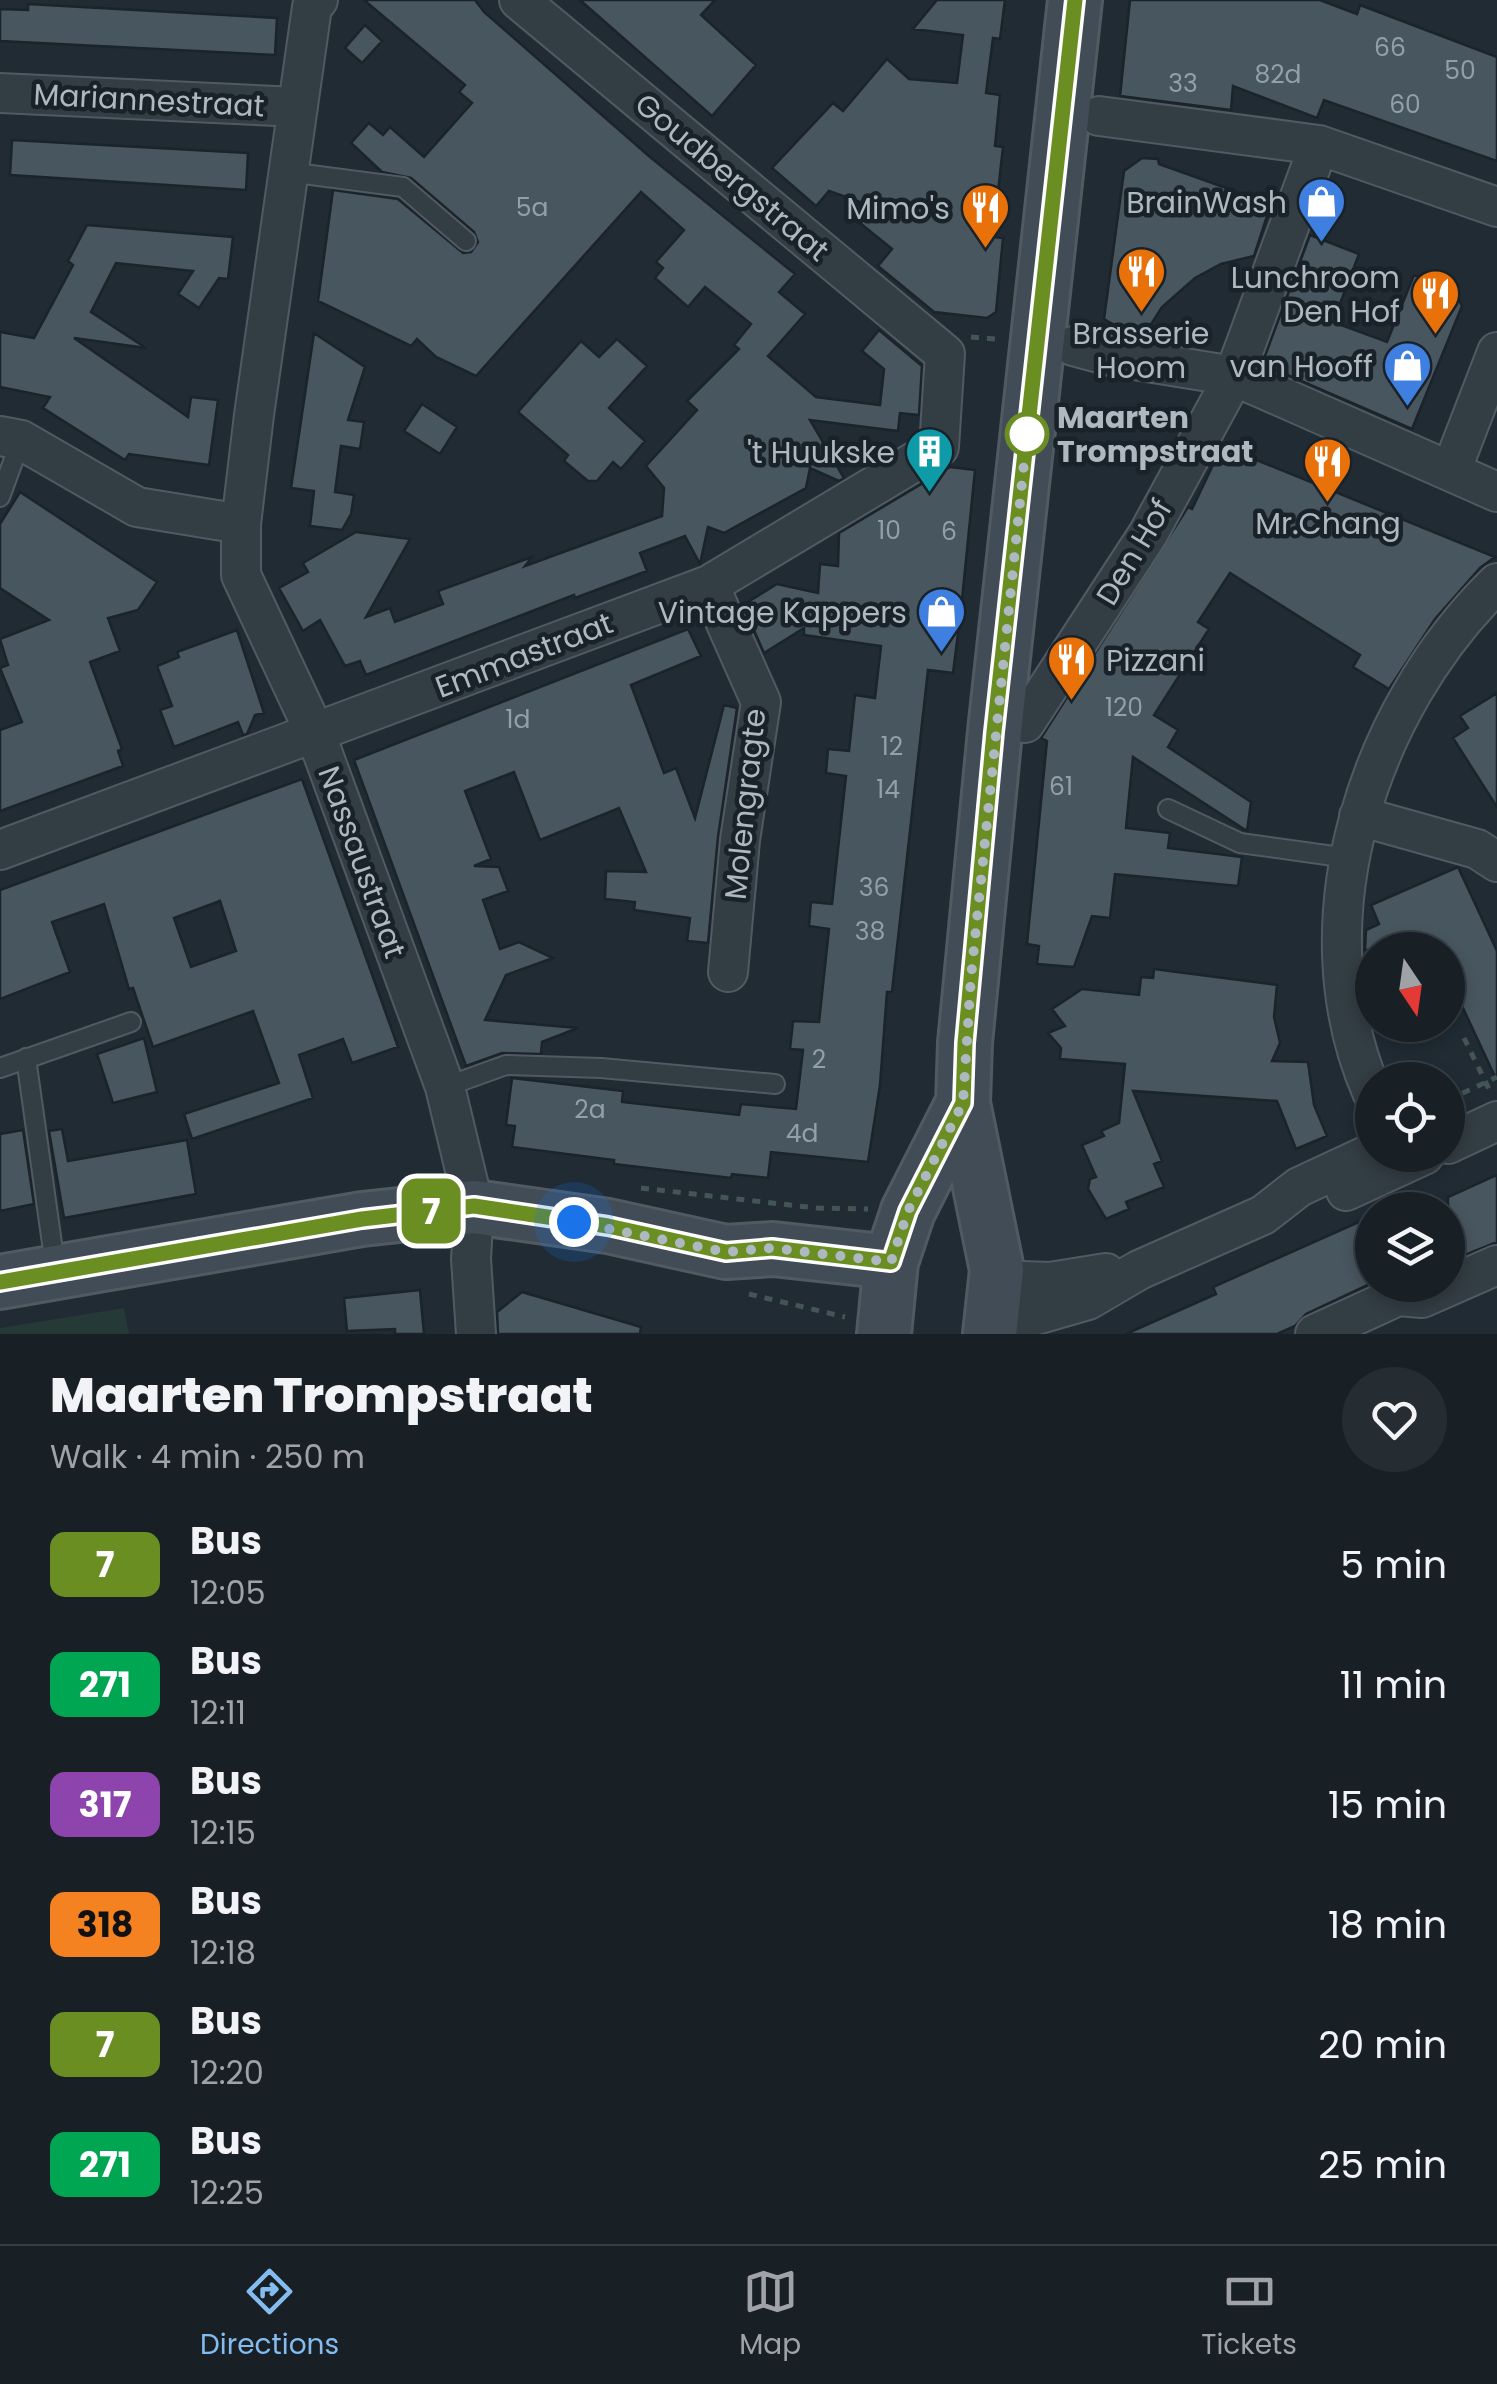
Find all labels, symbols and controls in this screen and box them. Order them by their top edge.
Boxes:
house number: 66 [1374,30,1406,65]
house number: 50 [1444,53,1476,88]
house number: 82d [1254,57,1302,92]
house number: 33 [1168,66,1198,101]
street label: Mariannestraat [32,72,266,128]
street label: Goudbergstraat [626,83,838,271]
house number: 60 [1389,87,1421,122]
shop icon: BrainWash [1296,176,1348,244]
place label: BrainWash [1126,181,1287,224]
restaurant icon: Mimo's [959,182,1011,250]
place label: Mimo's [846,187,950,230]
house number: 5a [516,190,548,225]
restaurant icon: Brasserie Hoom [1115,246,1167,314]
place label: Lunchroom Den Hof [1231,256,1400,333]
restaurant icon: Lunchroom Den Hof [1409,268,1461,336]
place label: Brasserie Hoom [1073,312,1209,389]
shop icon: van Hooff [1382,340,1434,408]
place label: van Hooff [1230,345,1373,388]
place label: Maarten Trompstraat [1057,396,1254,473]
marker: Maarten Trompstraat [1006,413,1048,455]
building icon: 't Huukske [904,426,956,494]
place label: 't Huukske [747,431,895,474]
restaurant icon: Mr.Chang [1302,436,1354,504]
street label: Den Hof [1085,491,1183,613]
place label: Mr.Chang [1255,502,1401,545]
house number: 10 [877,513,901,548]
house number: 6 [941,514,957,549]
shop icon: Vintage Kappers [916,586,968,654]
place label: Vintage Kappers [658,591,907,634]
street label: Emmastraat [429,601,619,709]
restaurant icon: Pizzani [1045,634,1097,702]
place label: Pizzani [1106,639,1205,682]
house number: 120 [1105,690,1143,725]
house number: 1d [506,702,530,737]
street label: Molengragte [714,706,776,902]
house number: 12 [881,729,903,764]
street label: Nassaustraat [307,760,417,964]
house number: 61 [1049,769,1073,804]
house number: 14 [876,772,900,807]
house number: 36 [859,870,889,905]
house number: 38 [855,914,885,949]
north arrow [1355,932,1465,1042]
map controls [1355,932,1465,1302]
house number: 2 [812,1042,826,1077]
button: locate [1355,1062,1465,1172]
house number: 2a [574,1092,606,1127]
house number: 4d [786,1116,818,1151]
line badge: 7 [398,1178,464,1244]
text: 7 [422,1187,440,1236]
button: layers [1355,1192,1465,1302]
your location [549,1197,599,1247]
text: Maarten Trompstraat [50,1362,593,1429]
button: heart [1342,1367,1447,1472]
text: Walk · 4 min · 250 m [50,1434,365,1479]
text: Bus [190,1514,262,1567]
text: 5 min [1340,1538,1447,1591]
text: 7 [96,1540,114,1589]
text: 12:05 [190,1570,266,1615]
text: Bus [190,1634,262,1687]
text: 11 min [1340,1658,1447,1711]
text: 271 [79,1660,131,1709]
text: 12:11 [190,1690,246,1735]
text: Bus [190,1754,262,1807]
text: 15 min [1328,1778,1447,1831]
text: 317 [78,1780,132,1829]
text: 12:15 [190,1810,256,1855]
text: Bus [190,1874,262,1927]
text: 18 min [1328,1898,1447,1951]
text: 318 [76,1900,134,1949]
text: 12:18 [190,1930,256,1975]
text: Bus [190,1994,262,2047]
text: 20 min [1318,2018,1447,2071]
text: 7 [96,2020,114,2069]
text: 12:20 [190,2050,264,2095]
text: Bus [190,2114,262,2167]
text: 25 min [1318,2138,1447,2191]
text: 271 [79,2140,131,2189]
text: 12:25 [190,2170,264,2215]
tab: Directions [200,2264,339,2366]
tab: Map [739,2264,801,2366]
tab: Tickets [1201,2264,1297,2366]

